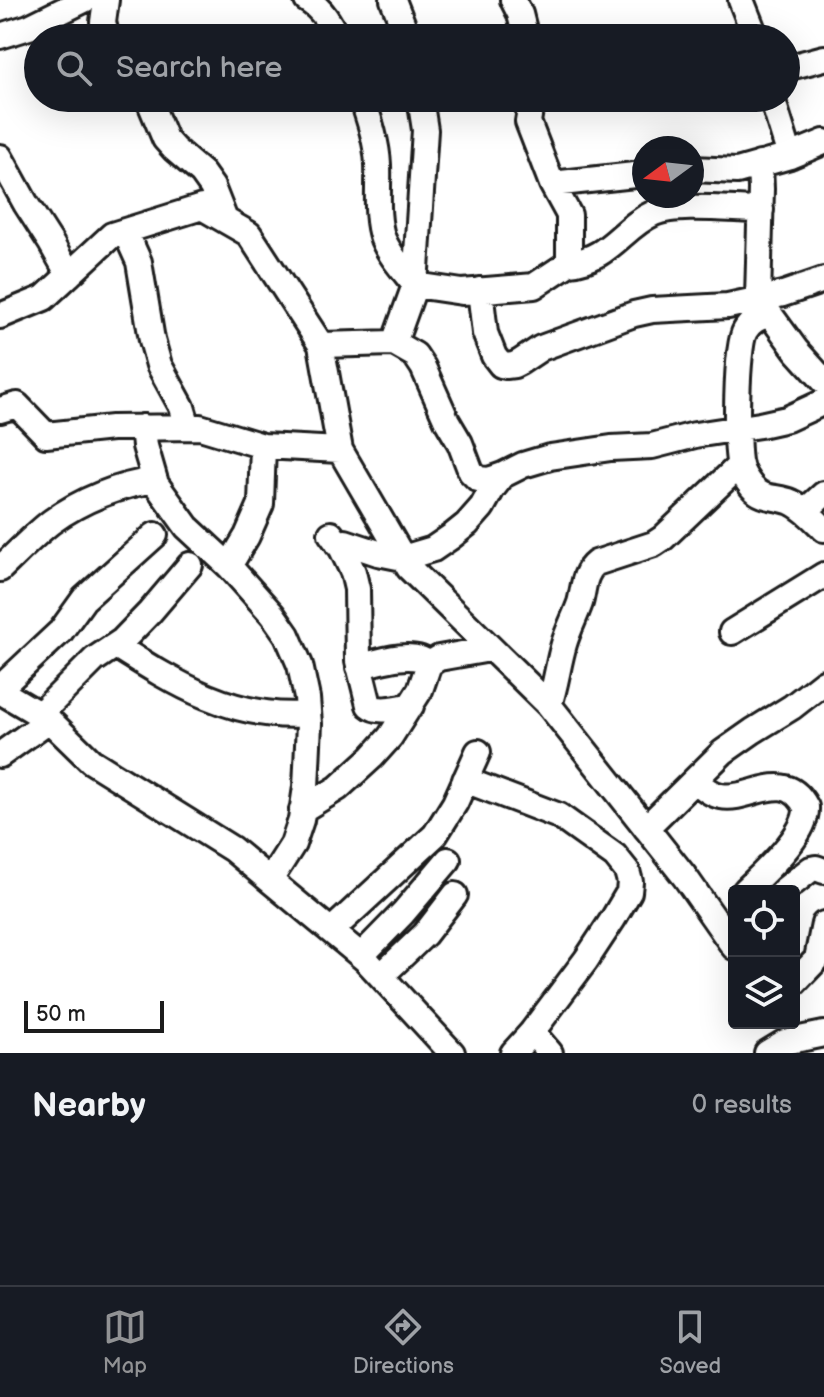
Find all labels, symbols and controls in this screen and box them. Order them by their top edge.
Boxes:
search box [24,24,800,112]
icon: search [52,46,96,90]
text: Search here [116,50,282,86]
north arrow [632,136,704,208]
map controls [728,885,800,1029]
button: locate [728,885,800,957]
button: layers [728,957,800,1029]
scale bar [24,997,164,1033]
text: 50 m [36,1001,86,1028]
text: Nearby [32,1085,146,1126]
text: 0 results [692,1090,792,1121]
tab: Map [103,1305,147,1380]
tab: Directions [353,1305,454,1380]
tab: Saved [659,1305,721,1380]

